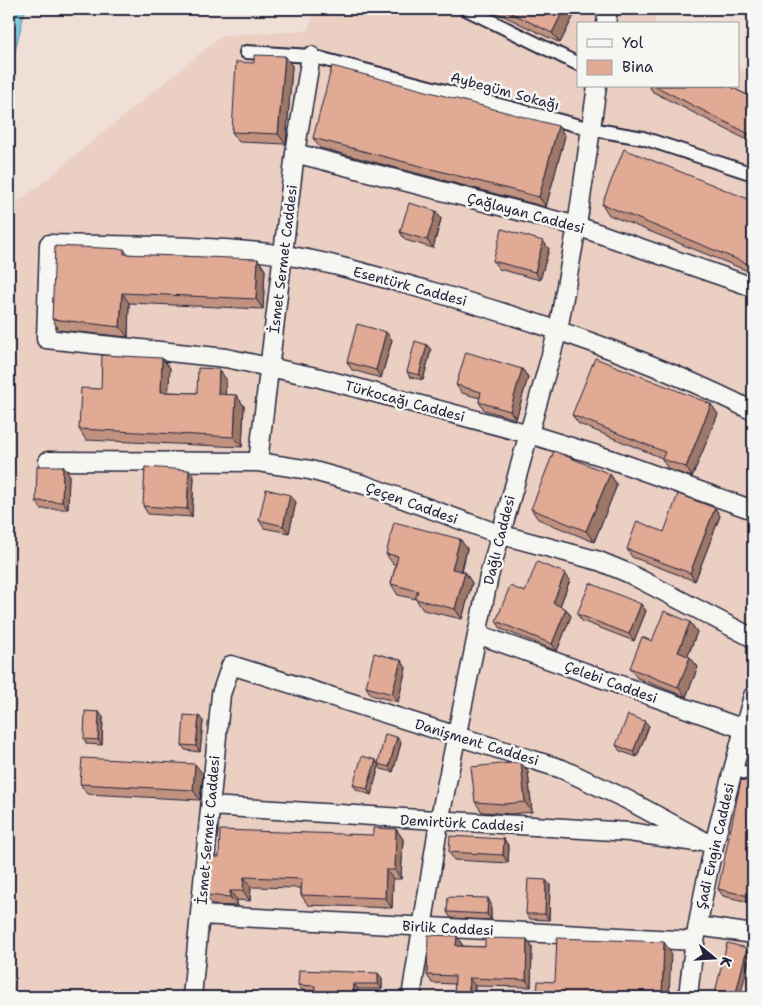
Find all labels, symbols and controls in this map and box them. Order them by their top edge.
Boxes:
legend [577,22,740,88]
text: Yol [622,33,644,53]
text: Bina [622,57,654,77]
street label: Aybegüm Sokağı [449,68,561,114]
street label: İsmet Sermet Caddesi [265,184,301,334]
street label: Çağlayan Caddesi [465,189,587,237]
street label: Esentürk Caddesi [351,262,469,310]
street label: Türkocağı Caddesi [343,376,467,426]
street label: Çeçen Caddesi [363,478,461,528]
street label: Dağlı Caddesi [479,493,519,587]
street label: Çelebi Caddesi [562,657,660,707]
street label: Danişment Caddesi [413,715,541,769]
street label: İsmet Sermet Caddesi [193,755,223,905]
street label: Şadi Engin Caddesi [692,781,738,911]
street label: Demirtürk Caddesi [399,811,525,835]
street label: Birlik Caddesi [402,917,494,939]
north arrow [690,934,740,984]
text: K [716,955,736,970]

